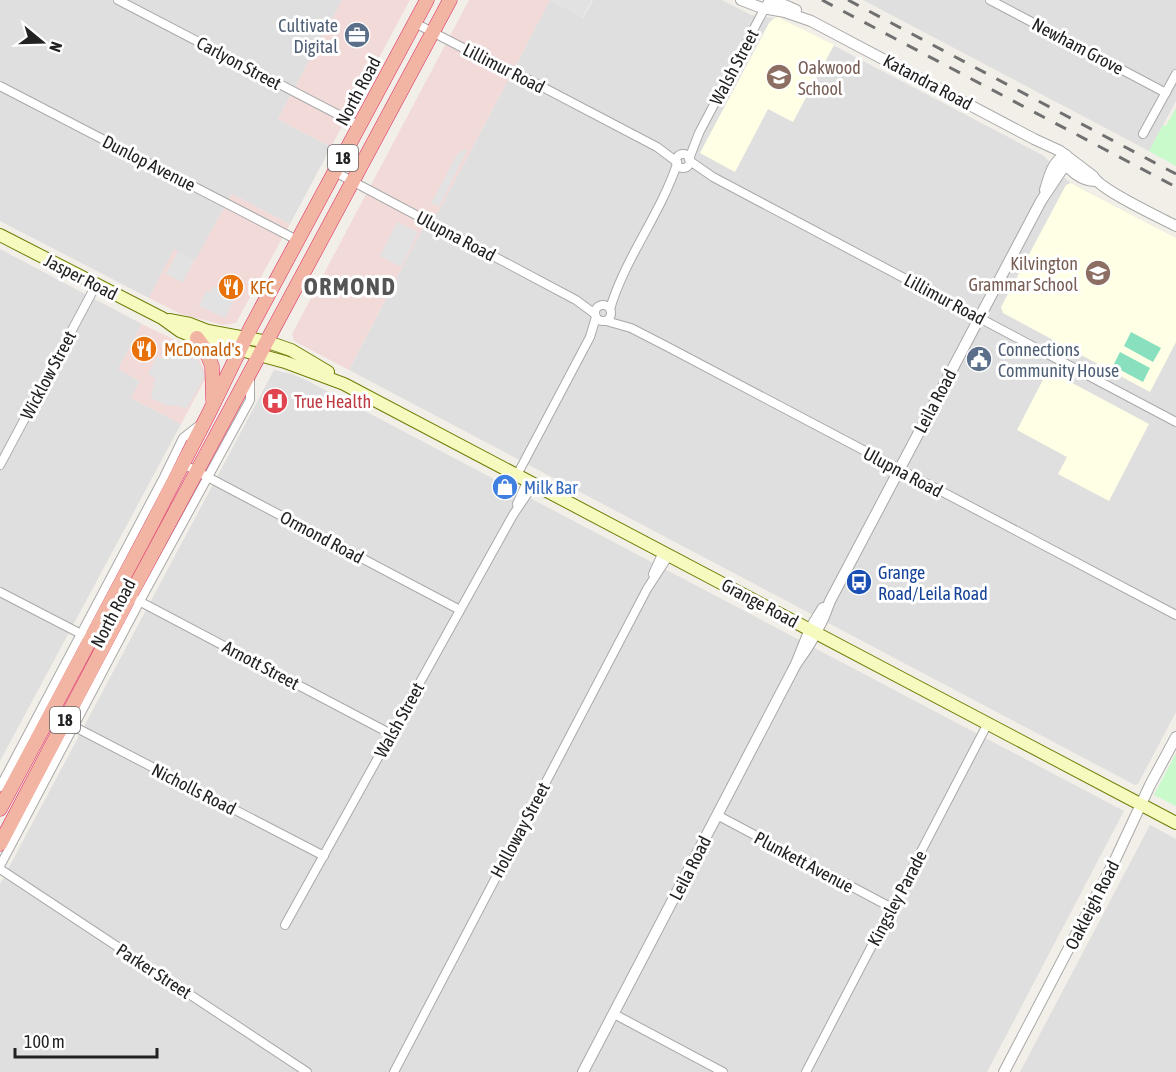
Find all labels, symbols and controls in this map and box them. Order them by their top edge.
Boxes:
north arrow [12,12,72,72]
street label: Newham Grove [1029,13,1127,79]
place label: Cultivate Digital [278,15,338,57]
office icon: Cultivate Digital [342,20,372,50]
street label: Walsh Street [705,26,763,108]
street label: Carlyon Street [193,32,285,94]
text: N [46,39,66,54]
street label: Lillimur Road [460,39,548,97]
street label: Katandra Road [880,50,976,114]
street label: North Road [331,53,385,129]
place label: Oakwood School [798,57,861,99]
school or university icon: Oakwood School [764,62,794,92]
street label: Dunlop Avenue [99,131,199,195]
road number: 18 [328,145,358,171]
street label: Ulupna Road [413,206,499,266]
street label: Jasper Road [41,250,121,304]
place label: Kilvington Grammar School [968,253,1078,295]
school or university icon: Kilvington Grammar School [1083,258,1113,288]
street label: Lillimur Road [901,269,989,329]
restaurant icon: KFC [216,272,246,302]
district label: ORMOND [304,273,396,300]
place label: KFC [250,277,274,298]
street label: Wicklow Street [16,327,80,423]
restaurant icon: McDonald's [129,334,159,364]
place label: McDonald's [164,339,241,360]
place label: Connections Community House [998,339,1119,381]
public building icon: Connections Community House [964,344,994,374]
street label: Leila Road [909,365,961,437]
hospital icon: True Health [260,386,290,416]
place label: True Health [294,391,371,412]
street label: Ulupna Road [860,442,946,502]
shop icon: Milk Bar [490,472,520,502]
place label: Milk Bar [524,477,578,498]
street label: Ormond Road [277,506,367,568]
place label: Grange Road/Leila Road [878,562,988,604]
bus stop icon: Grange Road/Leila Road [844,567,874,597]
street label: Grange Road [718,574,802,632]
street label: North Road [86,575,140,651]
street label: Arnott Street [219,636,303,694]
street label: Walsh Street [370,679,428,761]
road number: 18 [50,707,80,733]
street label: Nicholls Road [149,759,239,819]
street label: Holloway Street [486,779,554,881]
street label: Plunkett Avenue [751,827,857,897]
street label: Leila Road [665,832,715,904]
street label: Kingsley Parade [863,847,931,949]
street label: Oakleigh Road [1061,857,1123,953]
street label: Parker Street [113,939,195,1003]
scale bar [15,1021,158,1059]
text: 100 m [24,1031,65,1052]

